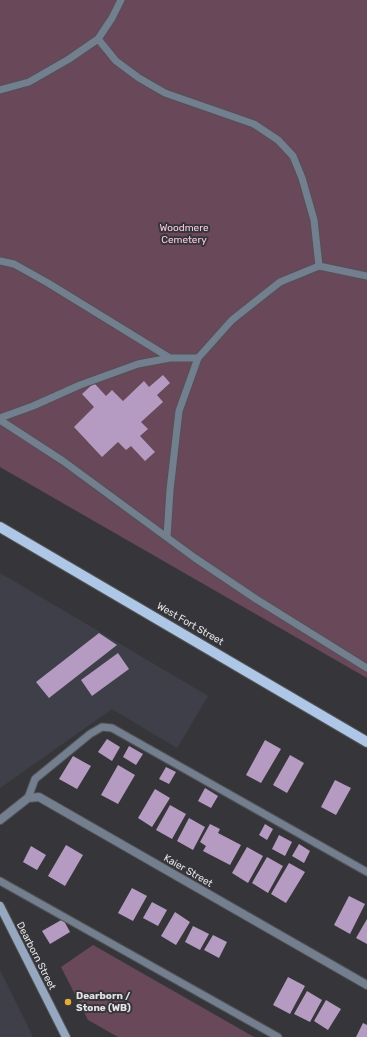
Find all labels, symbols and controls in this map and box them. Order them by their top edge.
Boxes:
park label: Woodmere Cemetery [159,222,209,246]
street label: West Fort Street [154,600,226,648]
street label: Kaier Street [161,852,215,890]
street label: Dearborn Street [14,920,58,992]
place label: Dearborn / Stone (WB) [76,990,131,1014]
marker: Dearborn / Stone (WB) [63,997,73,1007]

